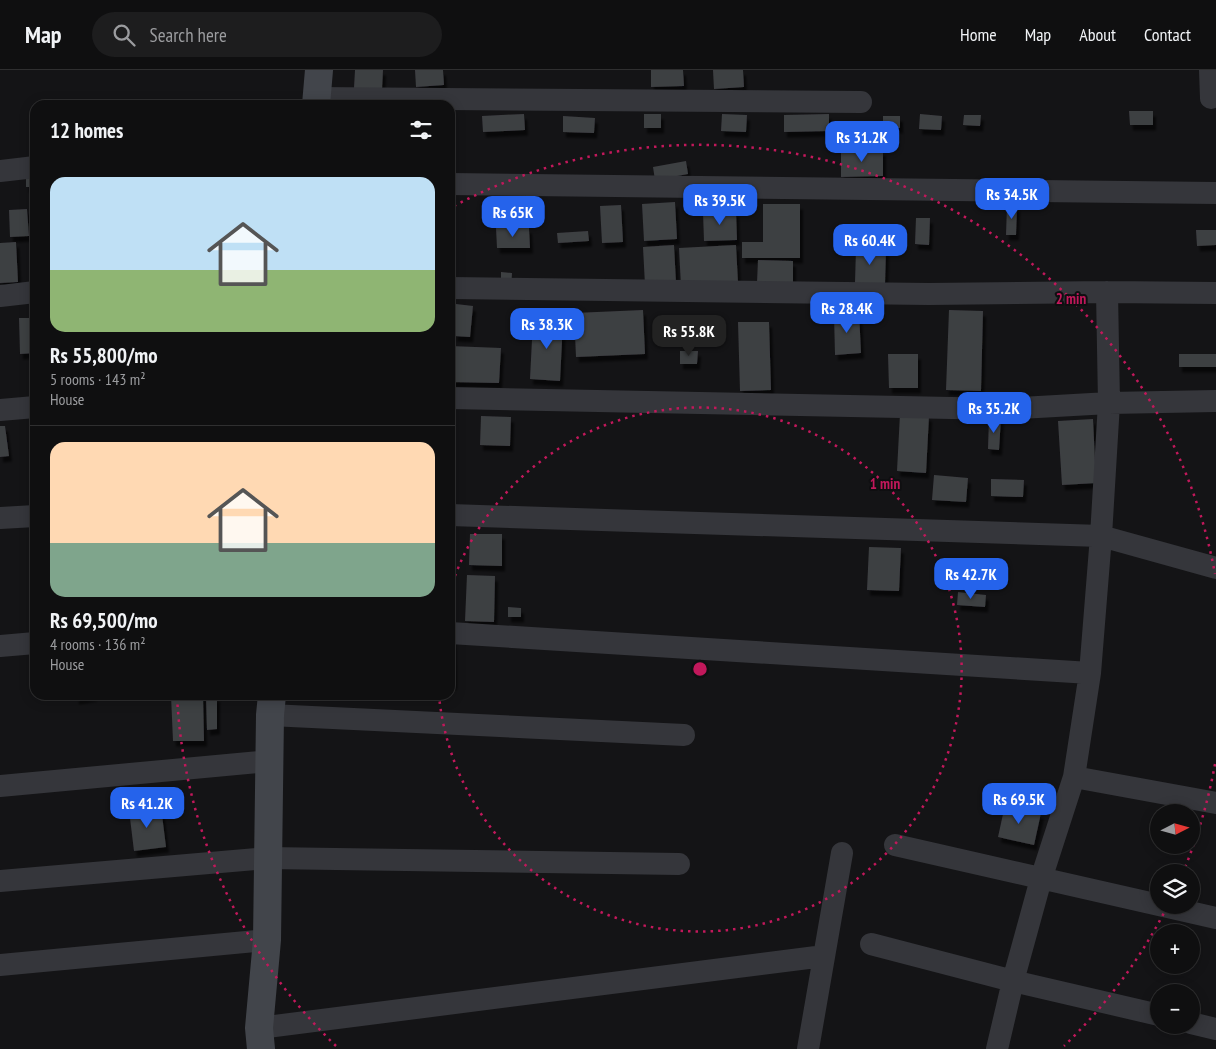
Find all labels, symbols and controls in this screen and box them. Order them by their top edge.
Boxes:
search box [92,12,442,57]
text: Map [25,19,62,50]
icon: search [110,21,138,49]
text: Search here [150,23,227,47]
text: Home [960,23,997,46]
text: Map [1025,23,1051,46]
text: About [1079,23,1116,46]
text: Contact [1144,23,1191,46]
icon: filters [407,116,435,144]
text: 12 homes [50,117,123,144]
pin: Rs 31.2K [810,121,914,163]
text: Rs 31.2K [836,127,888,147]
pin: Rs 34.5K [960,178,1064,220]
pin: Rs 39.5K [668,184,772,226]
text: Rs 34.5K [986,184,1038,204]
text: Rs 39.5K [694,190,746,210]
pin: Rs 65K [472,196,554,238]
text: Rs 65K [493,202,533,222]
icon: home [198,209,288,299]
pin: Rs 60.4K [818,224,922,266]
text: Rs 60.4K [844,230,896,250]
text: 2 min [1056,289,1086,308]
pin: Rs 28.4K [795,292,899,334]
text: Rs 28.4K [821,298,873,318]
pin: Rs 38.3K [495,308,599,350]
text: Rs 38.3K [521,314,573,334]
pin: Rs 55.8K [637,314,741,357]
text: Rs 55.8K [663,321,715,341]
text: Rs 55,800/mo [50,342,158,369]
text: 5 rooms · 143 m² [50,369,146,389]
text: House [50,389,84,409]
pin: Rs 35.2K [942,392,1046,434]
text: Rs 35.2K [968,398,1020,418]
text: 1 min [870,474,900,493]
icon: home [198,475,288,565]
pin: Rs 42.7K [919,558,1023,600]
text: Rs 42.7K [945,564,997,584]
text: Rs 69,500/mo [50,607,158,634]
text: 4 rooms · 136 m² [50,634,146,654]
text: House [50,654,84,674]
centre of rings [691,660,709,678]
pin: Rs 69.5K [967,782,1071,825]
pin: Rs 41.2K [95,786,199,829]
text: Rs 69.5K [993,789,1045,809]
text: Rs 41.2K [121,793,173,813]
north arrow [1150,804,1200,854]
map controls [1150,804,1200,1034]
button: layers [1150,864,1200,914]
button: + [1150,924,1200,974]
button: − [1150,984,1200,1034]

